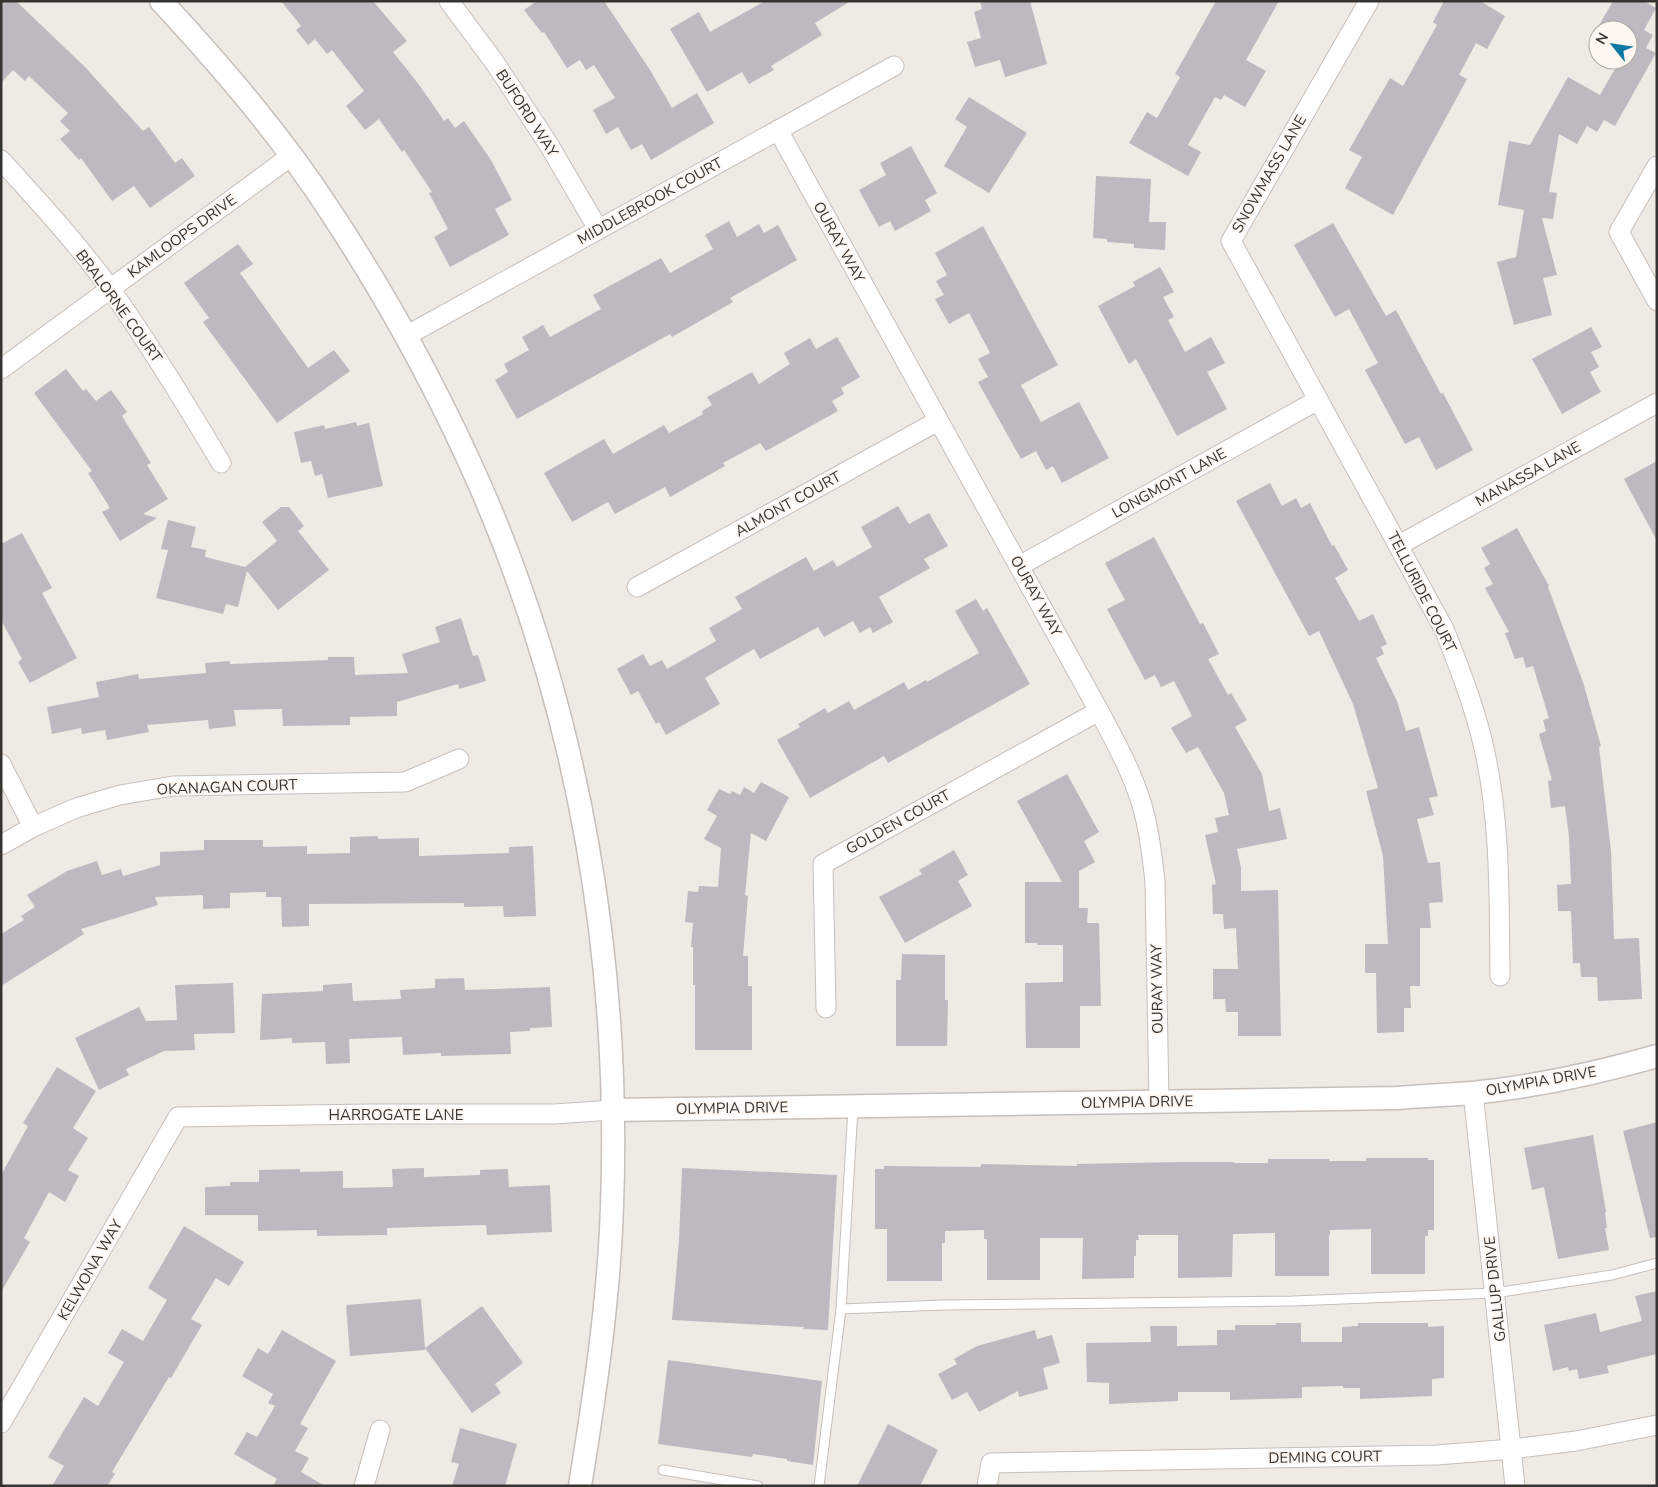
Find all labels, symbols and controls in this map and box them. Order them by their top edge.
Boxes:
north arrow [1588,20,1638,70]
text: N [1591,29,1613,48]
street label: BUFORD WAY [491,66,563,161]
street label: SNOWMASS LANE [1227,112,1311,236]
street label: MIDDLEBROOK COURT [574,153,726,249]
street label: KAMLOOPS DRIVE [124,190,240,282]
street label: OURAY WAY [809,198,870,287]
street label: BRALORNE COURT [71,246,167,366]
street label: MANASSA LANE [1472,437,1584,511]
street label: LONGMONT LANE [1108,443,1230,523]
street label: ALMONT COURT [731,467,845,541]
street label: TELLURIDE COURT [1383,528,1461,656]
street label: OURAY WAY [1006,552,1067,641]
street label: OKANAGAN COURT [156,775,298,799]
street label: GOLDEN COURT [842,785,954,859]
street label: OURAY WAY [1146,943,1168,1034]
street label: OLYMPIA DRIVE [1484,1061,1598,1101]
street label: OLYMPIA DRIVE [1081,1091,1193,1113]
street label: OLYMPIA DRIVE [676,1097,788,1119]
street label: HARROGATE LANE [329,1105,463,1125]
street label: KELWONA WAY [53,1215,127,1324]
street label: GALLUP DRIVE [1480,1235,1510,1343]
street label: DEMING COURT [1268,1446,1382,1468]

